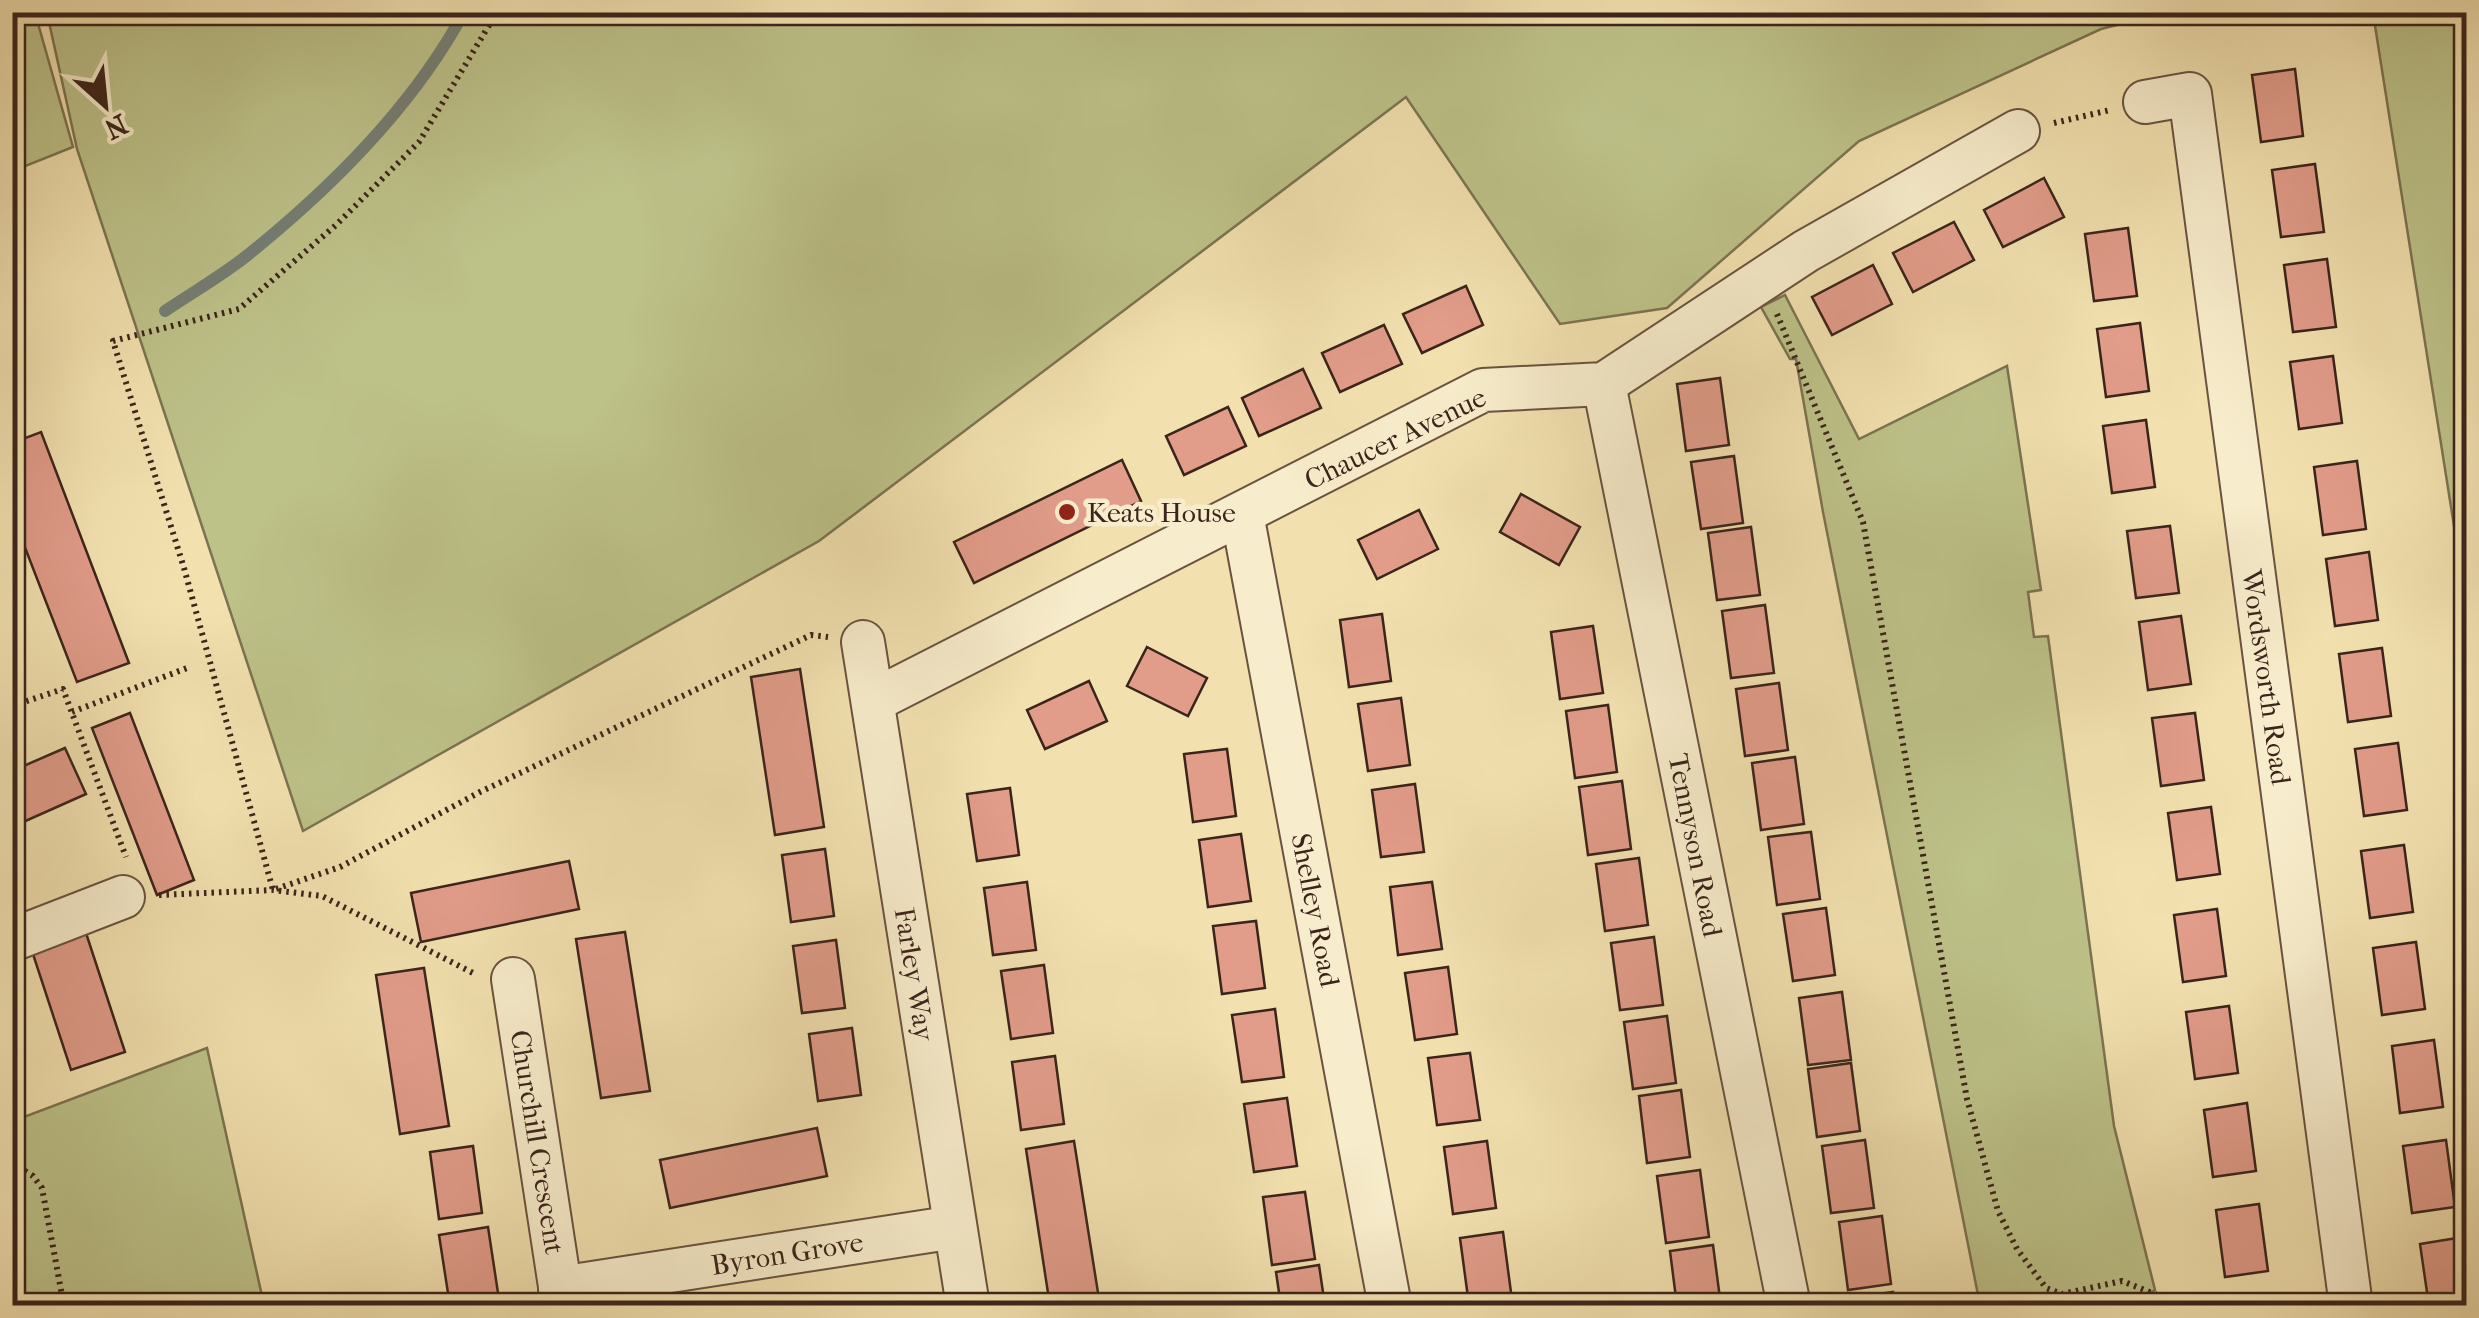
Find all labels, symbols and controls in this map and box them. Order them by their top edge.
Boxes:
north arrow [55,55,155,155]
text: N [98,107,133,147]
street label: Chaucer Avenue [1299,380,1491,497]
place label: Keats House [1087,496,1236,529]
marker: Keats House [1056,501,1078,523]
street label: Wordsworth Road [2235,566,2298,788]
street label: Tennyson Road [1662,751,1730,940]
street label: Shelley Road [1284,831,1347,990]
street label: Farley Way [888,905,941,1044]
street label: Churchill Crescent [503,1028,572,1257]
street label: Byron Grove [709,1225,866,1282]

